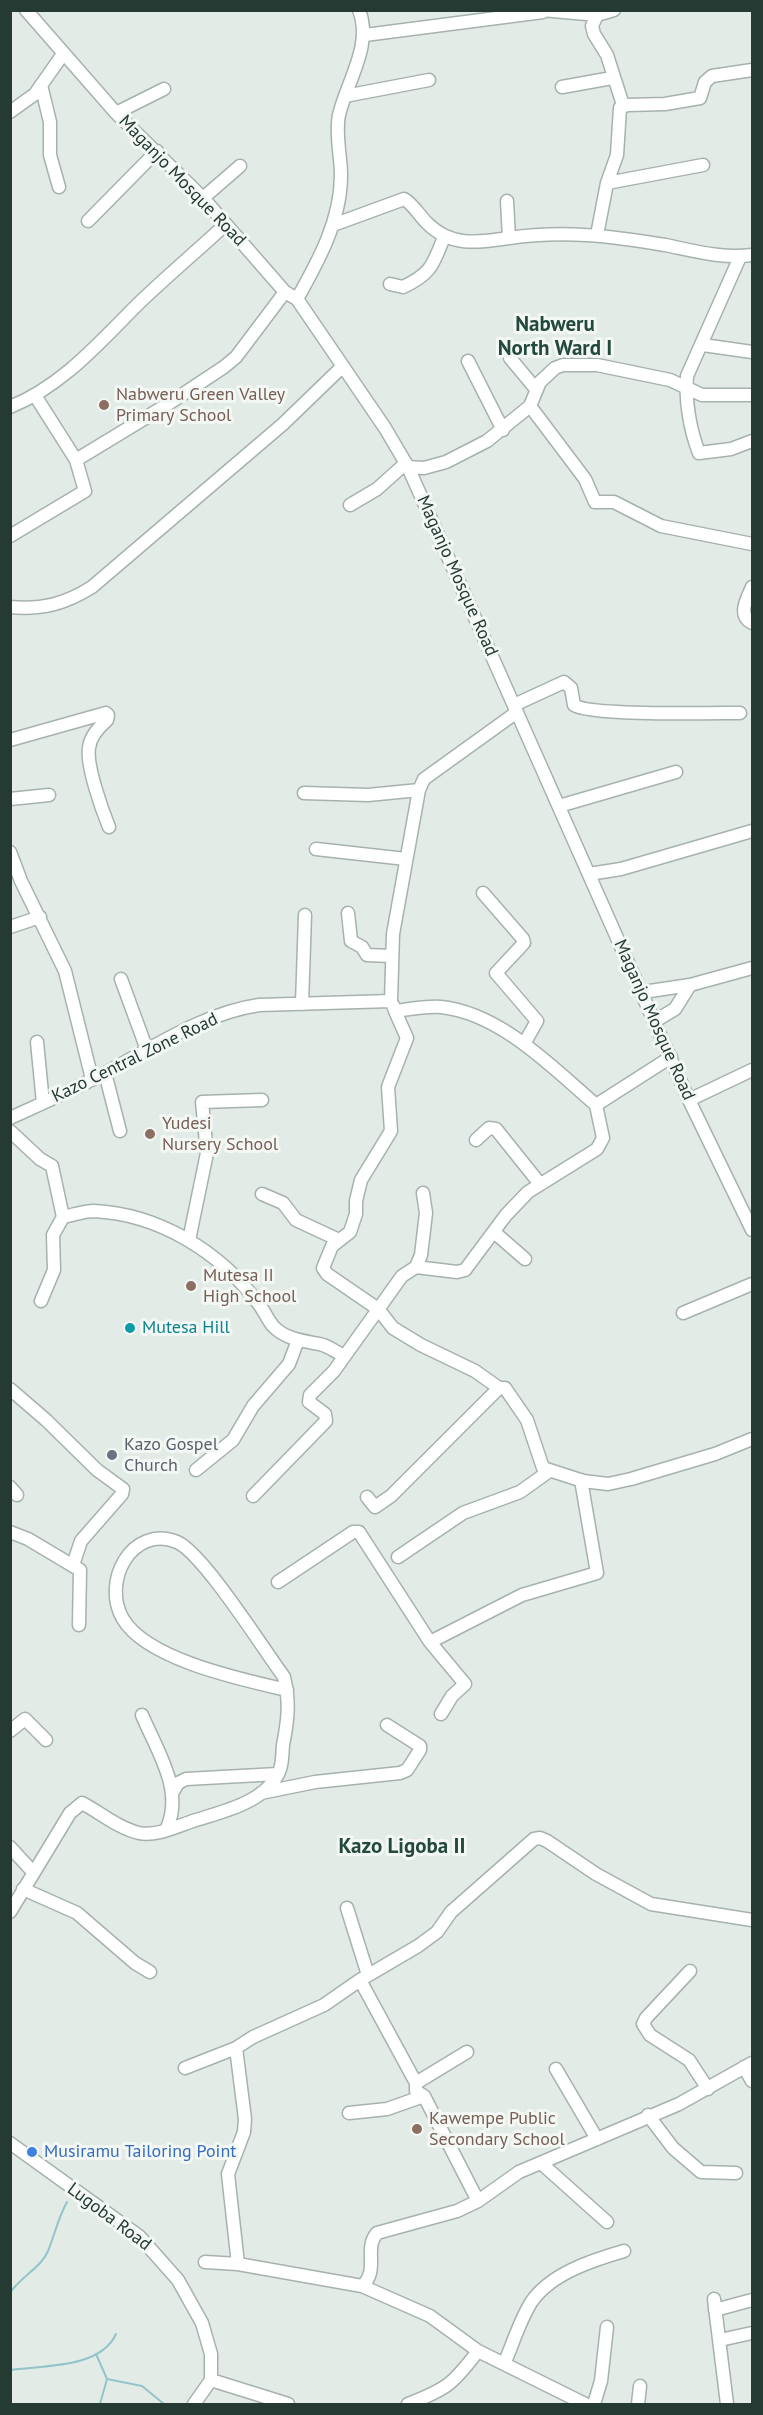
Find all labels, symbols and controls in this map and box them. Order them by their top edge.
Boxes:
street label: Maganjo Mosque Road [114,111,250,251]
district label: Nabweru North Ward I [498,312,612,362]
place label: Nabweru Green Valley Primary School [116,384,285,426]
marker: Nabweru Green Valley Primary School [97,398,111,412]
street label: Maganjo Mosque Road [412,492,502,660]
street label: Maganjo Mosque Road [609,936,699,1104]
street label: Kazo Central Zone Road [49,1008,221,1108]
place label: Yudesi Nursery School [162,1113,278,1156]
marker: Yudesi Nursery School [143,1127,157,1141]
place label: Mutesa II High School [203,1265,296,1308]
marker: Mutesa II High School [184,1279,198,1293]
place label: Mutesa Hill [142,1317,230,1339]
marker: Mutesa Hill [123,1321,137,1335]
place label: Kazo Gospel Church [124,1434,218,1476]
marker: Kazo Gospel Church [105,1448,119,1462]
district label: Kazo Ligoba II [339,1834,465,1860]
place label: Kawempe Public Secondary School [429,2108,565,2150]
marker: Kawempe Public Secondary School [410,2122,424,2136]
place label: Musiramu Tailoring Point [44,2141,236,2163]
marker: Musiramu Tailoring Point [25,2145,39,2159]
street label: Lugoba Road [63,2178,155,2256]

